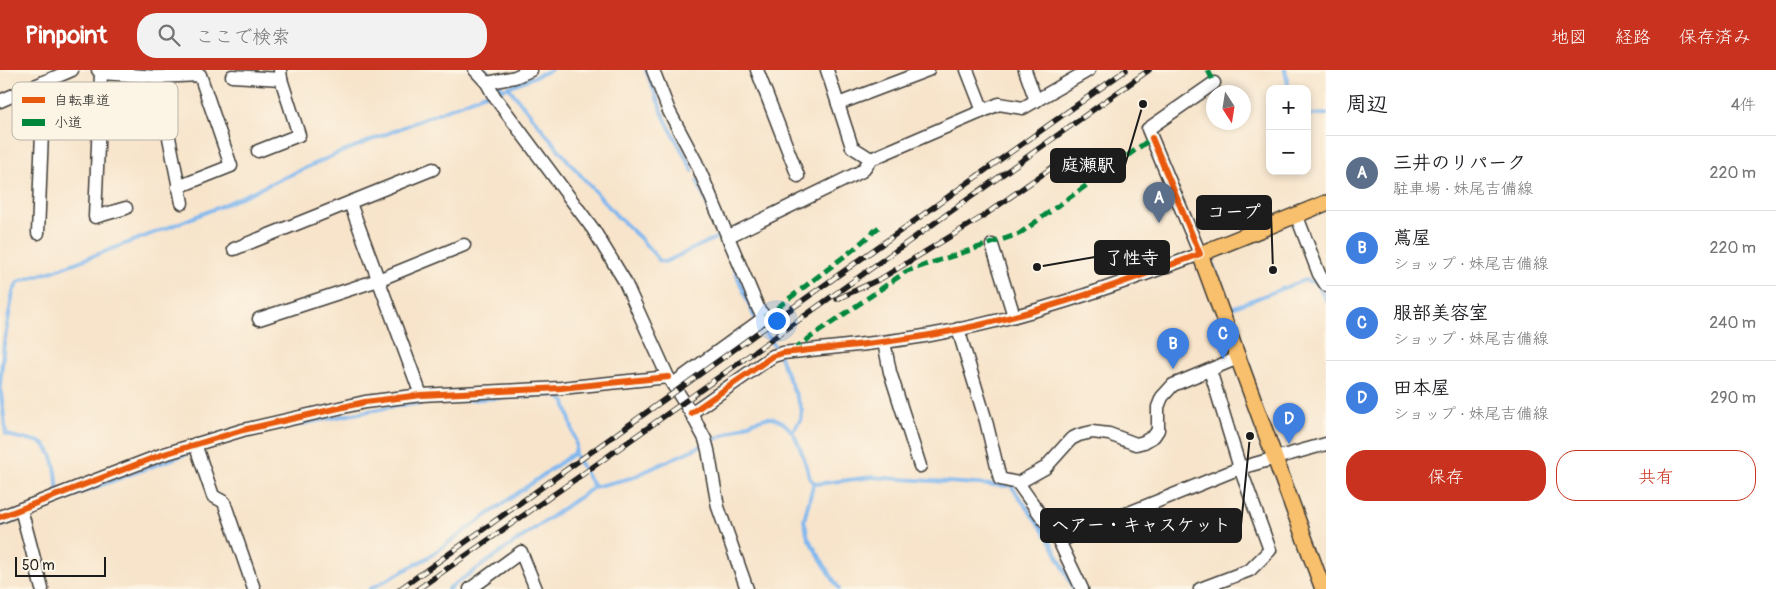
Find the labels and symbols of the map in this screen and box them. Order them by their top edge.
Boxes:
legend [12,82,178,140]
north arrow [1206,85,1251,130]
text: 自転車道 [54,92,110,109]
text: 小道 [54,114,82,131]
callout: 庭瀬駅 [1051,149,1125,182]
text: 庭瀬駅 [1061,154,1115,177]
pin: A [1143,182,1175,223]
callout: コープ [1197,196,1271,229]
text: コープ [1207,201,1261,224]
callout: 了性寺 [1095,241,1169,274]
text: 了性寺 [1105,247,1159,270]
your location [764,308,790,334]
pin: C [1207,318,1239,359]
pin: B [1157,328,1189,369]
pin: D [1273,403,1305,444]
callout: ヘアー・キャスケット [1041,509,1241,542]
text: ヘアー・キャスケット [1051,514,1231,537]
scale bar [15,554,106,577]

